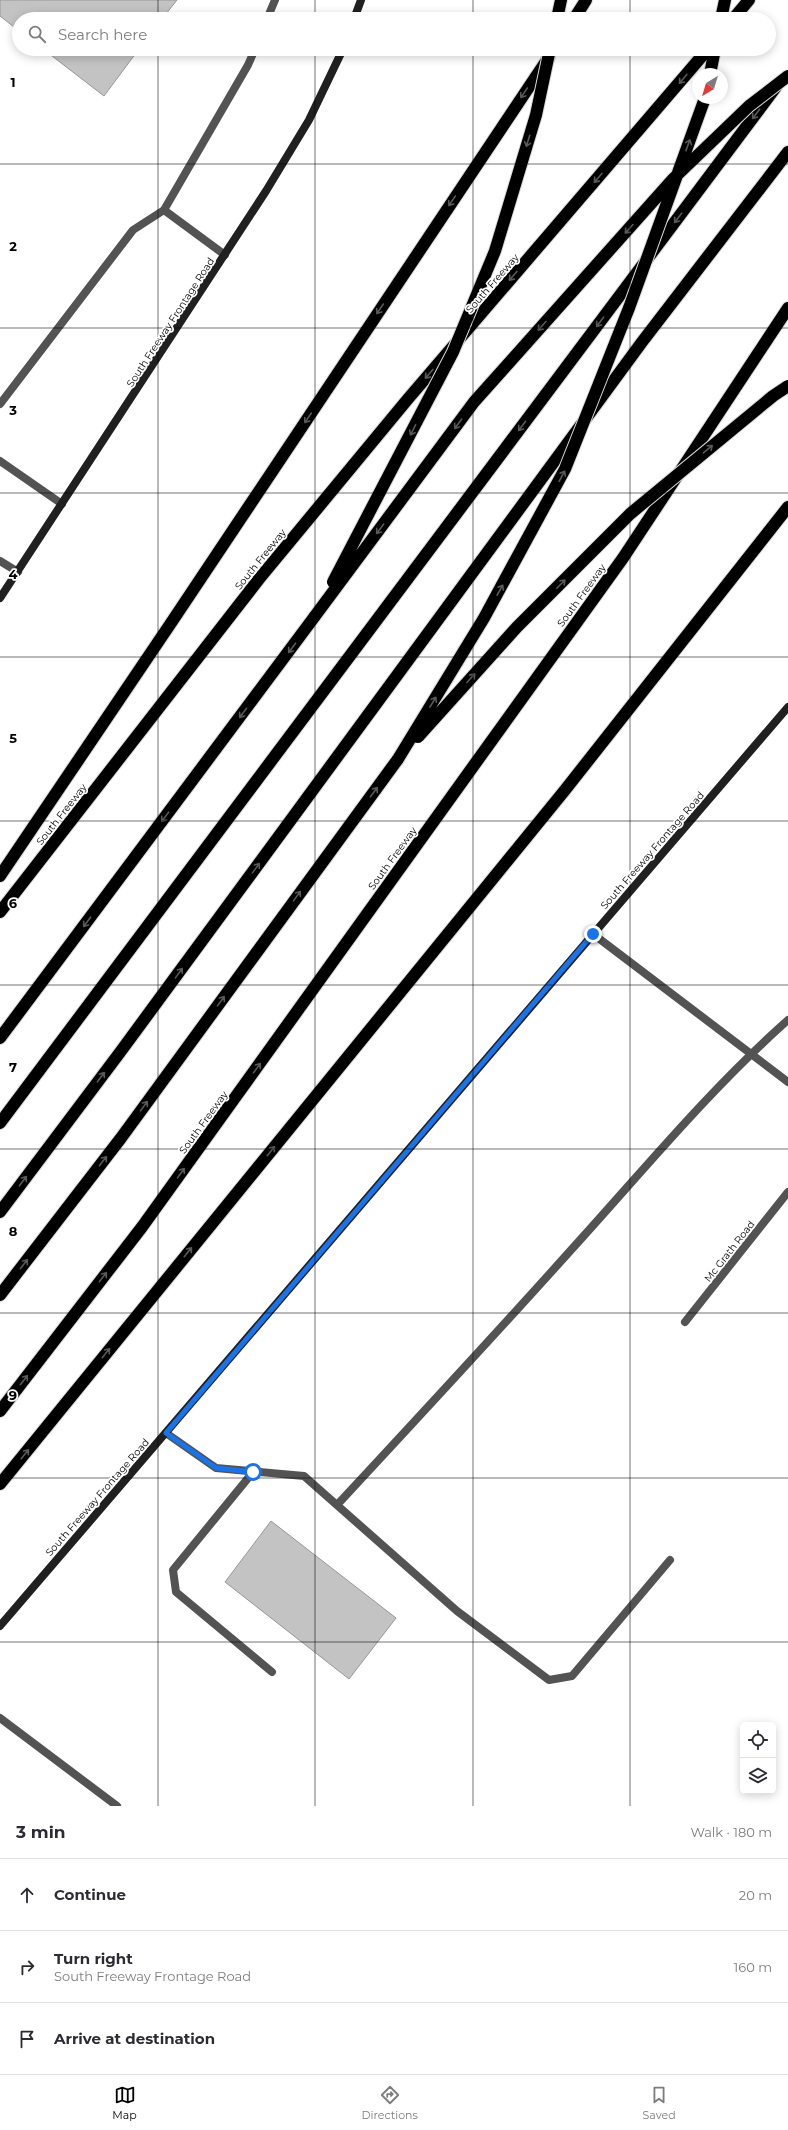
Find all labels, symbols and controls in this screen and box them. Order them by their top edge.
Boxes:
search box [12,12,776,56]
icon: search [26,23,48,45]
text: Search here [58,25,147,44]
north arrow [692,68,728,104]
text: 1 [10,74,16,90]
one-way arrow [679,74,688,84]
one-way arrow [520,87,528,98]
one-way arrow [752,109,760,120]
one-way arrow [524,135,531,148]
one-way arrow [684,139,692,151]
one-way arrow [594,172,603,183]
one-way arrow [448,195,456,206]
one-way arrow [674,213,682,224]
one-way arrow [624,224,634,234]
text: 2 [9,238,17,254]
street label: South Freeway [463,251,522,316]
street label: South Freeway Frontage Road [124,255,217,389]
one-way arrow [509,271,518,281]
one-way arrow [376,304,384,315]
one-way arrow [596,317,604,328]
one-way arrow [538,321,547,331]
one-way arrow [424,369,433,380]
text: 3 [8,402,17,418]
one-way arrow [304,412,312,423]
one-way arrow [453,419,462,430]
one-way arrow [518,421,527,432]
one-way arrow [409,424,416,436]
one-way arrow [703,445,714,454]
one-way arrow [558,470,566,482]
one-way arrow [376,523,384,534]
street label: South Freeway [232,526,289,592]
street label: South Freeway [554,561,609,629]
text: 4 [9,566,18,582]
one-way arrow [556,579,566,588]
one-way arrow [496,584,504,596]
one-way arrow [287,642,296,653]
one-way arrow [467,673,476,683]
one-way arrow [430,696,438,708]
one-way arrow [239,708,247,719]
text: 5 [9,730,17,746]
street label: South Freeway [33,781,90,848]
one-way arrow [370,786,378,797]
street label: South Freeway Frontage Road [598,789,707,912]
one-way arrow [161,812,169,823]
street label: South Freeway [365,824,420,892]
one-way arrow [251,862,260,873]
one-way arrow [293,891,301,902]
text: 6 [9,895,18,911]
one-way arrow [83,916,91,927]
route end [584,925,602,943]
one-way arrow [175,967,183,978]
one-way arrow [216,996,225,1007]
text: 7 [9,1059,17,1075]
one-way arrow [253,1062,261,1073]
one-way arrow [97,1072,106,1083]
street label: South Freeway [176,1088,231,1156]
one-way arrow [140,1101,148,1112]
one-way arrow [266,1146,275,1157]
one-way arrow [99,1156,107,1167]
one-way arrow [177,1168,185,1179]
one-way arrow [19,1176,28,1187]
street label: Mc Grath Road [701,1218,757,1285]
text: 8 [9,1223,18,1239]
one-way arrow [184,1246,193,1257]
one-way arrow [19,1259,28,1270]
one-way arrow [99,1272,108,1283]
one-way arrow [102,1347,111,1358]
one-way arrow [20,1375,28,1386]
text: 9 [9,1387,17,1403]
street label: South Freeway Frontage Road [43,1436,152,1559]
one-way arrow [20,1448,29,1459]
route start [244,1463,262,1481]
map controls [740,1722,776,1794]
button: locate [740,1722,776,1758]
button: layers [740,1758,776,1794]
text: 3 min [16,1822,66,1842]
text: Walk · 180 m [690,1824,772,1840]
icon: ahead [16,1884,38,1906]
text: Continue [54,1885,126,1904]
text: 20 m [739,1887,772,1903]
text: Turn right [54,1949,133,1968]
icon: right [16,1956,38,1978]
text: 160 m [734,1959,772,1975]
text: South Freeway Frontage Road [54,1968,251,1984]
icon: arrive [16,2028,38,2050]
text: Arrive at destination [54,2029,215,2048]
tab: Map [112,2084,137,2122]
tab: Directions [362,2084,418,2122]
tab: Saved [643,2084,676,2122]

